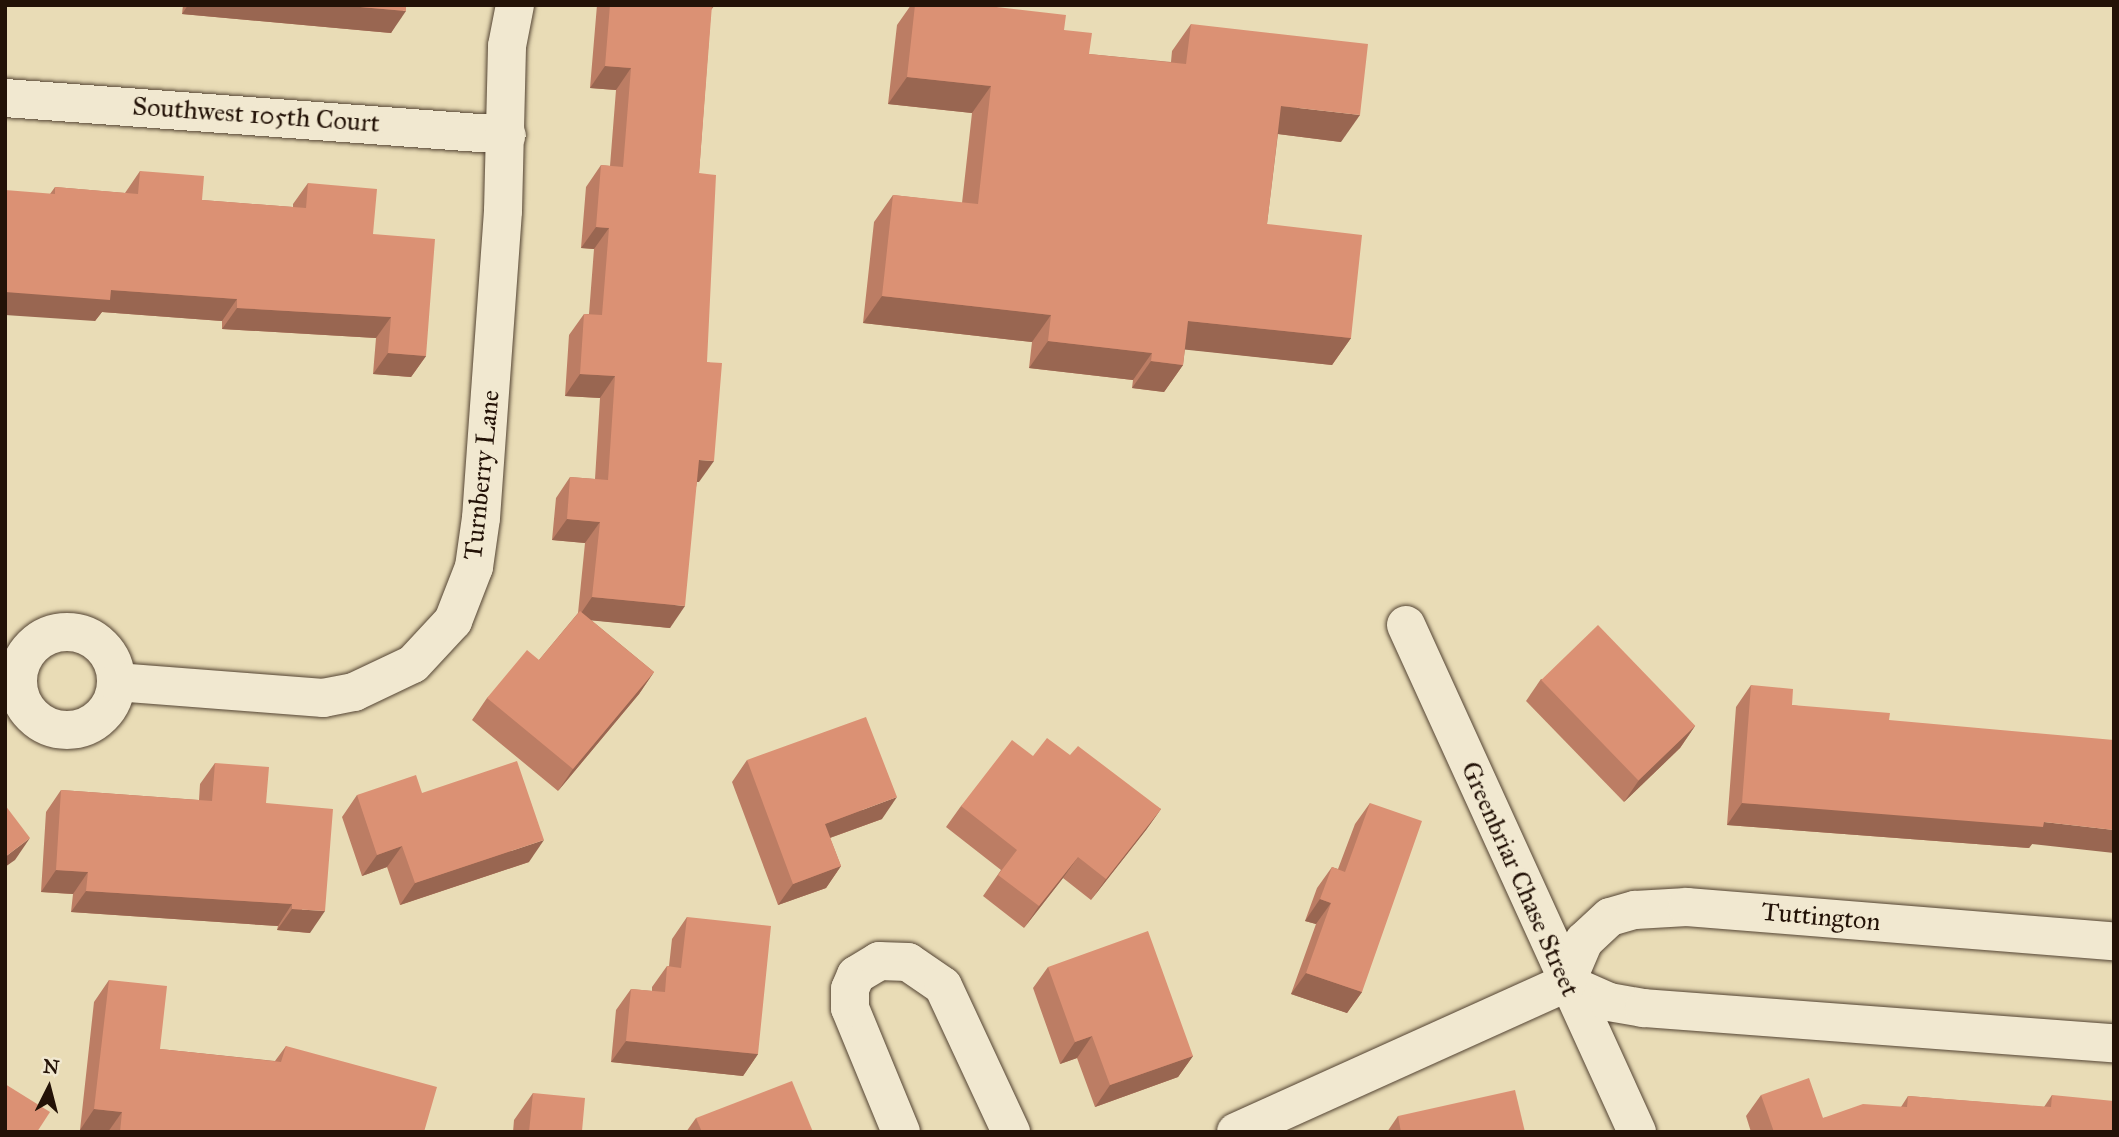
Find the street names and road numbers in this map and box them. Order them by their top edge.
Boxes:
street label: Southwest 105th Court [131,91,381,139]
street label: Turnberry Lane [458,388,506,562]
street label: Greenbriar Chase Street [1454,757,1586,1001]
street label: Tuttington [1760,896,1882,938]

